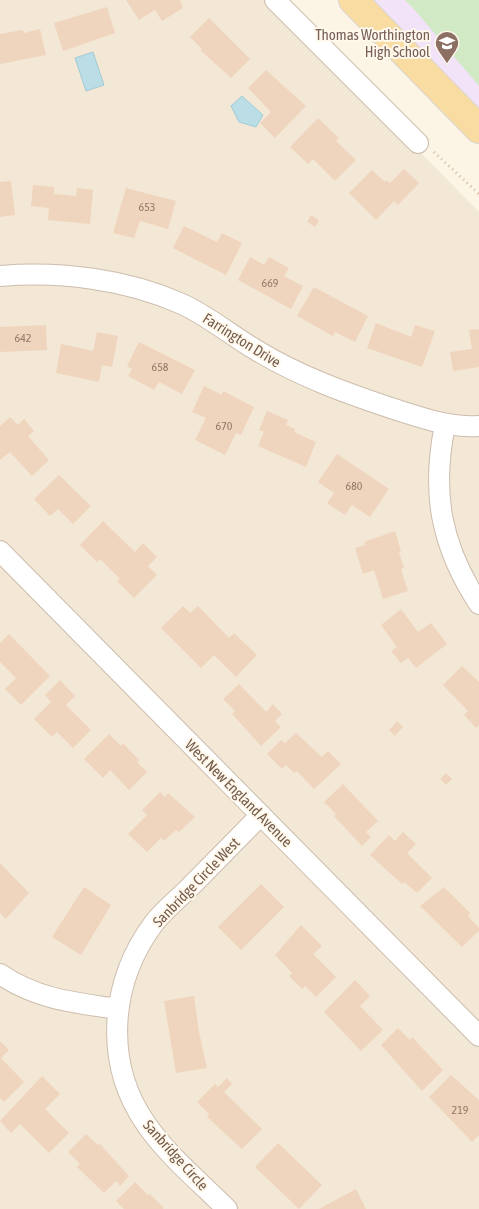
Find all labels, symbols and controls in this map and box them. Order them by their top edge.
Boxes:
place label: Thomas Worthington High School [315,26,430,60]
school or university icon: Thomas Worthington High School [434,30,460,64]
house number: 653 [139,200,155,214]
house number: 669 [262,276,279,290]
street label: Farrington Drive [200,309,284,371]
house number: 642 [15,331,31,345]
house number: 658 [152,360,169,374]
house number: 670 [216,419,233,433]
house number: 680 [346,479,363,493]
street label: West New England Avenue [182,736,296,850]
street label: Sanbridge Circle West [149,834,243,930]
house number: 219 [452,1103,469,1117]
street label: Sanbridge Circle [140,1116,212,1194]

